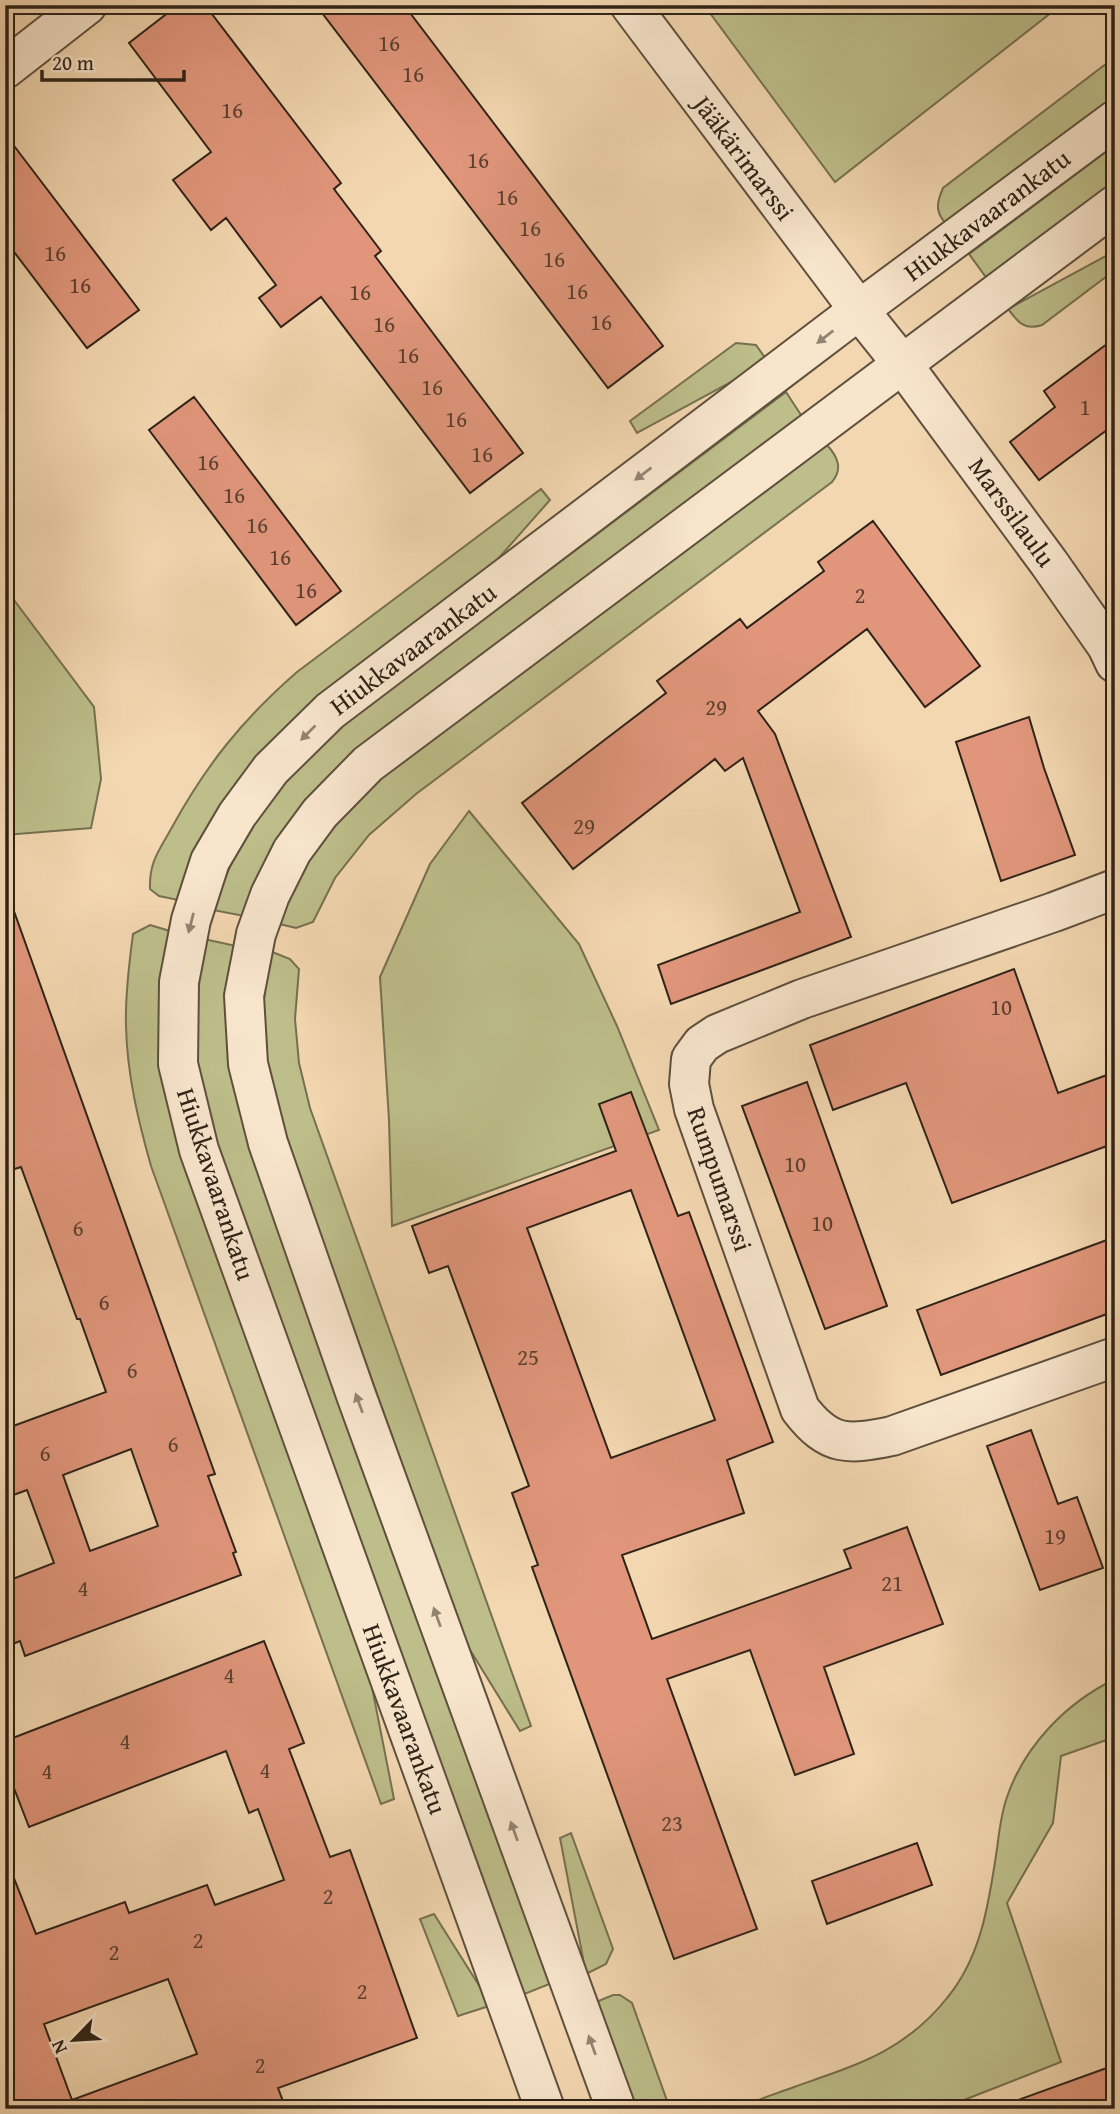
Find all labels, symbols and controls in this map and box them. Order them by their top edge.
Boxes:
house number: 16 [378,26,400,59]
scale bar [42,38,184,82]
text: 20 m [52,47,94,78]
house number: 16 [402,57,424,90]
street label: Jääkärimarssi [682,84,805,229]
house number: 16 [221,93,243,126]
street label: Hiukkavaarankatu [895,139,1078,290]
house number: 16 [467,143,489,176]
house number: 16 [496,180,518,213]
house number: 16 [519,211,541,244]
house number: 16 [44,236,66,269]
house number: 16 [543,242,565,275]
house number: 16 [69,268,91,301]
house number: 16 [566,274,588,307]
house number: 16 [349,275,371,308]
house number: 16 [590,305,612,338]
house number: 16 [373,307,395,340]
one-way arrow [816,330,834,345]
house number: 16 [397,338,419,371]
house number: 16 [421,370,443,403]
house number: 1 [1079,390,1091,423]
house number: 16 [445,402,467,435]
house number: 16 [471,437,493,470]
house number: 16 [197,445,219,478]
street label: Marssilaulu [959,449,1066,575]
one-way arrow [634,467,652,481]
house number: 16 [223,478,245,511]
house number: 16 [246,508,268,541]
house number: 16 [269,540,291,573]
house number: 16 [295,573,317,606]
street label: Hiukkavaarankatu [321,573,504,724]
house number: 2 [854,578,866,611]
house number: 29 [705,690,727,723]
one-way arrow [300,724,317,740]
house number: 29 [573,809,595,842]
one-way arrow [185,912,196,934]
house number: 10 [990,990,1012,1023]
street label: Hiukkavaarankatu [167,1083,266,1285]
street label: Rumpumarssi [678,1101,763,1256]
house number: 10 [784,1147,806,1180]
house number: 10 [811,1206,833,1239]
house number: 6 [72,1211,84,1244]
house number: 6 [98,1285,110,1318]
house number: 25 [517,1340,539,1373]
house number: 6 [126,1353,138,1386]
one-way arrow [353,1393,364,1414]
house number: 6 [167,1427,179,1460]
house number: 6 [39,1436,51,1469]
house number: 19 [1044,1519,1066,1552]
house number: 21 [881,1566,903,1599]
house number: 4 [77,1571,89,1604]
one-way arrow [431,1606,442,1627]
street label: Hiukkavaarankatu [353,1618,458,1819]
house number: 4 [223,1658,235,1691]
house number: 4 [119,1724,131,1757]
house number: 4 [259,1753,271,1786]
house number: 4 [41,1754,53,1787]
house number: 23 [661,1806,683,1839]
one-way arrow [509,1820,520,1841]
house number: 2 [322,1879,334,1912]
house number: 2 [192,1923,204,1956]
house number: 2 [108,1935,120,1968]
house number: 2 [356,1974,368,2007]
north arrow [38,2006,108,2076]
one-way arrow [586,2034,597,2055]
text: N [43,2035,74,2059]
house number: 2 [254,2048,266,2081]

